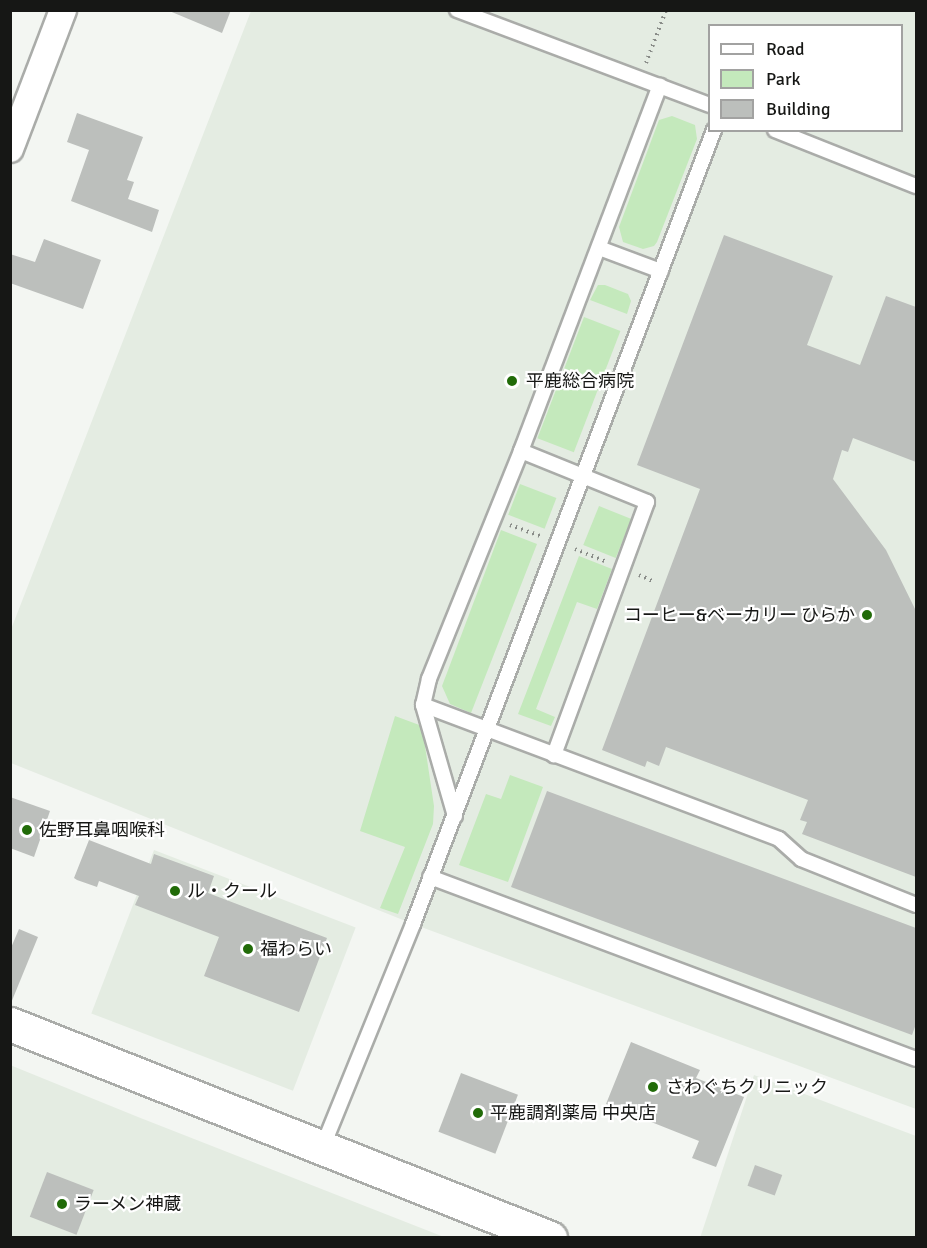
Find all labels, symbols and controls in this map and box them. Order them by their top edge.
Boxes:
legend [708,24,903,132]
text: Road [766,38,805,60]
text: Park [766,68,801,90]
text: Building [766,98,830,120]
place label: 平鹿総合病院 [526,370,634,392]
marker: 平鹿総合病院 [503,372,521,390]
place label: コーヒー&ベーカリー ひらか [624,604,855,626]
marker: コーヒー&ベーカリー ひらか [860,608,874,622]
place label: 佐野耳鼻咽喉科 [39,819,165,841]
marker: 佐野耳鼻咽喉科 [20,823,34,837]
place label: ル・クール [187,880,277,902]
marker: ル・クール [168,884,182,898]
place label: 福わらい [260,938,332,960]
marker: 福わらい [241,942,255,956]
place label: さわぐちクリニック [666,1076,828,1098]
marker: さわぐちクリニック [644,1078,662,1096]
place label: 平鹿調剤薬局 中央店 [490,1102,656,1124]
marker: 平鹿調剤薬局 中央店 [471,1106,485,1120]
place label: ラーメン神蔵 [74,1193,182,1215]
marker: ラーメン神蔵 [55,1197,69,1211]

